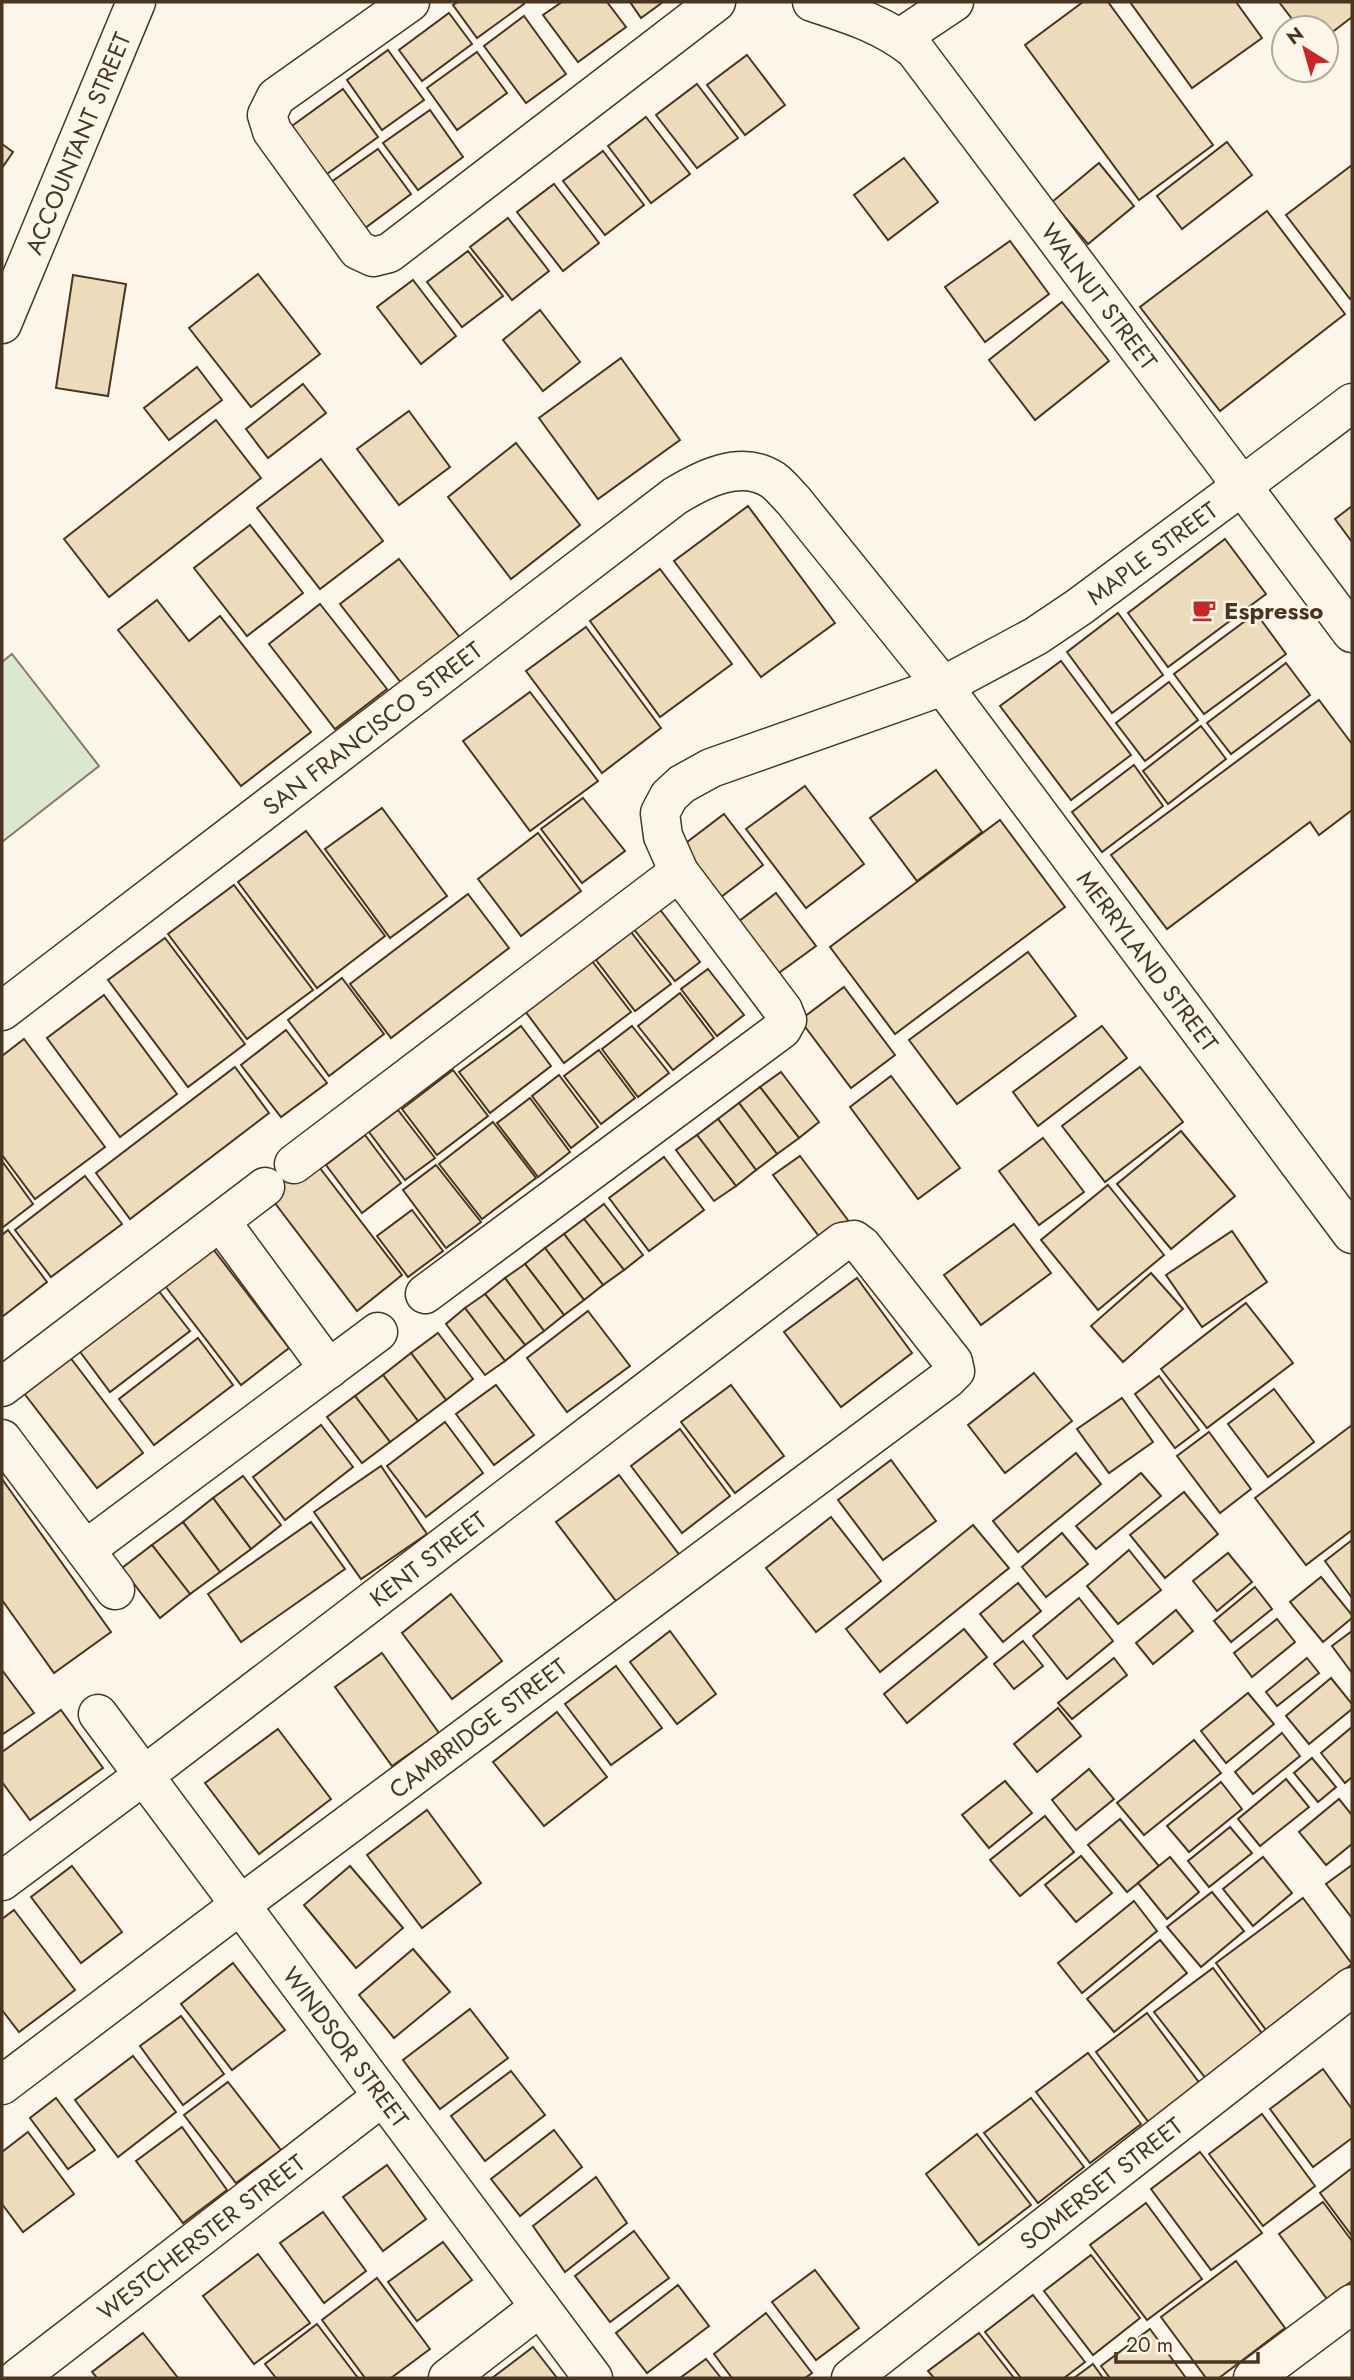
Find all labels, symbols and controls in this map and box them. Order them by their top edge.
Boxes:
north arrow [1270,14,1340,84]
text: N [1281,20,1309,51]
street label: ACCOUNTANT STREET [16,27,139,259]
street label: WALNUT STREET [1033,215,1166,377]
street label: MAPLE STREET [1079,493,1225,613]
place label: Espresso [1224,593,1324,628]
cafe icon: Espresso [1190,596,1218,624]
street label: SAN FRANCISCO STREET [255,632,489,823]
street label: MERRYLAND STREET [1069,863,1227,1059]
street label: KENT STREET [362,1503,494,1615]
street label: CAMBRIDGE STREET [382,1649,574,1807]
street label: WINDSOR STREET [274,1959,418,2134]
street label: SOMERSET STREET [1012,2108,1190,2258]
street label: WESTCHERSTER STREET [90,2145,312,2328]
scale bar [1116,2320,1258,2364]
text: 20 m [1126,2330,1173,2360]

